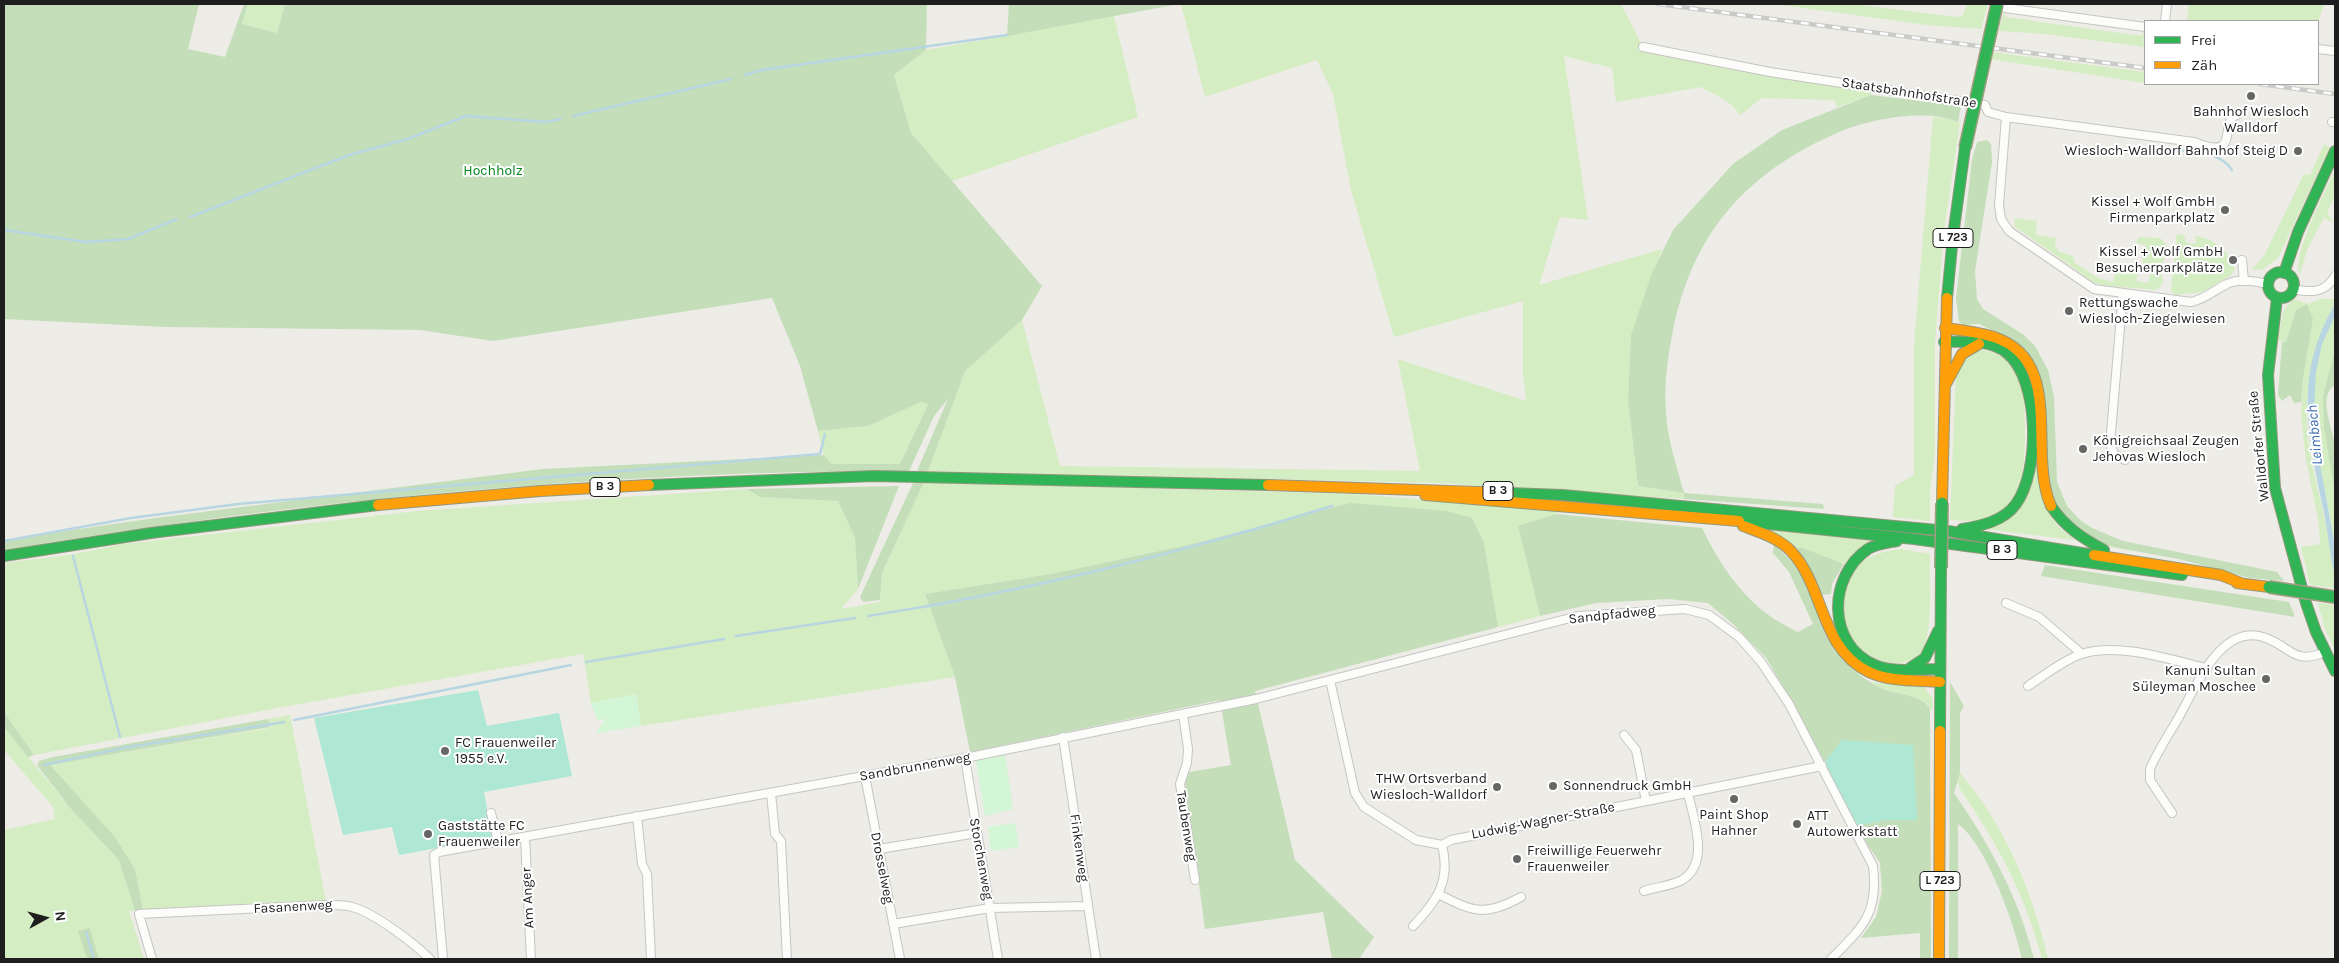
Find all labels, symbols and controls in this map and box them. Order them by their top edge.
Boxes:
legend [2144,20,2319,85]
text: Frei [2191,31,2216,49]
text: Zäh [2191,56,2217,74]
street label: Staatsbahnhofstraße [1840,74,1978,112]
marker: Bahnhof Wiesloch Walldorf [2245,90,2257,102]
place label: Bahnhof Wiesloch Walldorf [2193,104,2309,136]
place label: Wiesloch-Walldorf Bahnhof Steig D [2065,143,2288,159]
marker: Wiesloch-Walldorf Bahnhof Steig D [2292,145,2304,157]
park label: Hochholz [463,163,523,179]
place label: Kissel + Wolf GmbH Firmenparkplatz [2091,194,2215,226]
marker: Kissel + Wolf GmbH Firmenparkplatz [2219,204,2231,216]
road number: L 723 [1933,228,1973,248]
place label: Kissel + Wolf GmbH Besucherparkplätze [2096,244,2223,276]
marker: Kissel + Wolf GmbH Besucherparkplätze [2227,254,2239,266]
place label: Rettungswache Wiesloch-Ziegelwiesen [2079,295,2226,328]
marker: Rettungswache Wiesloch-Ziegelwiesen [2063,305,2075,317]
street label: Walldorfer Straße [2245,390,2273,502]
water label: Leimbach [2303,404,2327,466]
place label: Königreichsaal Zeugen Jehovas Wiesloch [2093,433,2239,466]
marker: Königreichsaal Zeugen Jehovas Wiesloch [2077,443,2089,455]
road number: B 3 [590,478,620,497]
road number: B 3 [1483,482,1513,501]
road number: B 3 [1987,540,2017,560]
street label: Sandpfadweg [1568,602,1656,628]
place label: Kanuni Sultan Süleyman Moschee [2132,663,2256,696]
marker: Kanuni Sultan Süleyman Moschee [2260,673,2272,685]
place label: FC Frauenweiler 1955 e.V. [455,735,556,768]
marker: FC Frauenweiler 1955 e.V. [439,745,451,757]
street label: Sandbrunnenweg [858,749,972,785]
place label: THW Ortsverband Wiesloch-Walldorf [1370,771,1487,804]
place label: Sonnendruck GmbH [1563,778,1692,794]
marker: Sonnendruck GmbH [1547,780,1559,792]
marker: THW Ortsverband Wiesloch-Walldorf [1491,781,1503,793]
street label: Taubenweg [1172,790,1200,862]
marker: Paint Shop Hahner [1728,793,1740,805]
street label: Ludwig-Wagner-Straße [1470,799,1616,843]
place label: Paint Shop Hahner [1699,807,1769,840]
place label: ATT Autowerkstatt [1807,808,1898,840]
street label: Finkenweg [1066,813,1092,883]
street label: Storchenweg [966,817,996,901]
place label: Gaststätte FC Frauenweiler [438,818,525,850]
marker: ATT Autowerkstatt [1791,818,1803,830]
marker: Gaststätte FC Frauenweiler [422,828,434,840]
street label: Drosselweg [867,831,897,905]
place label: Freiwillige Feuerwehr Frauenweiler [1527,843,1661,876]
marker: Freiwillige Feuerwehr Frauenweiler [1511,853,1523,865]
street label: Am Anger [518,867,538,929]
road number: L 723 [1920,871,1960,890]
north arrow [20,893,70,943]
street label: Fasanenweg [253,897,333,917]
text: N [51,910,69,922]

